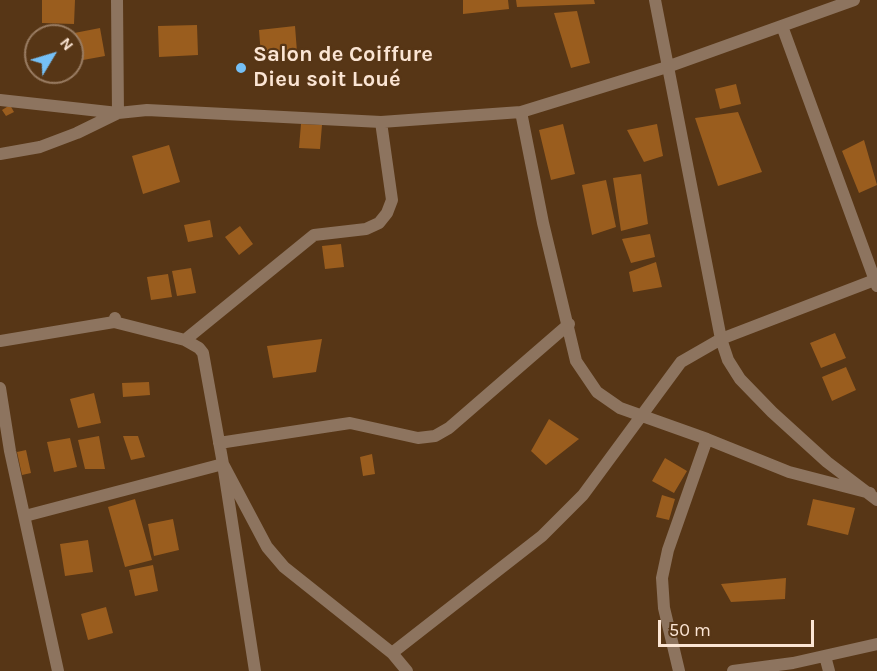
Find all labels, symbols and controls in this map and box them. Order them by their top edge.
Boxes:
north arrow [24,24,84,84]
text: N [56,33,78,54]
place label: Salon de Coiffure Dieu soit Loué [253,42,433,94]
marker: Salon de Coiffure Dieu soit Loué [234,61,248,75]
scale bar [661,608,817,646]
text: 50 m [669,619,711,641]

